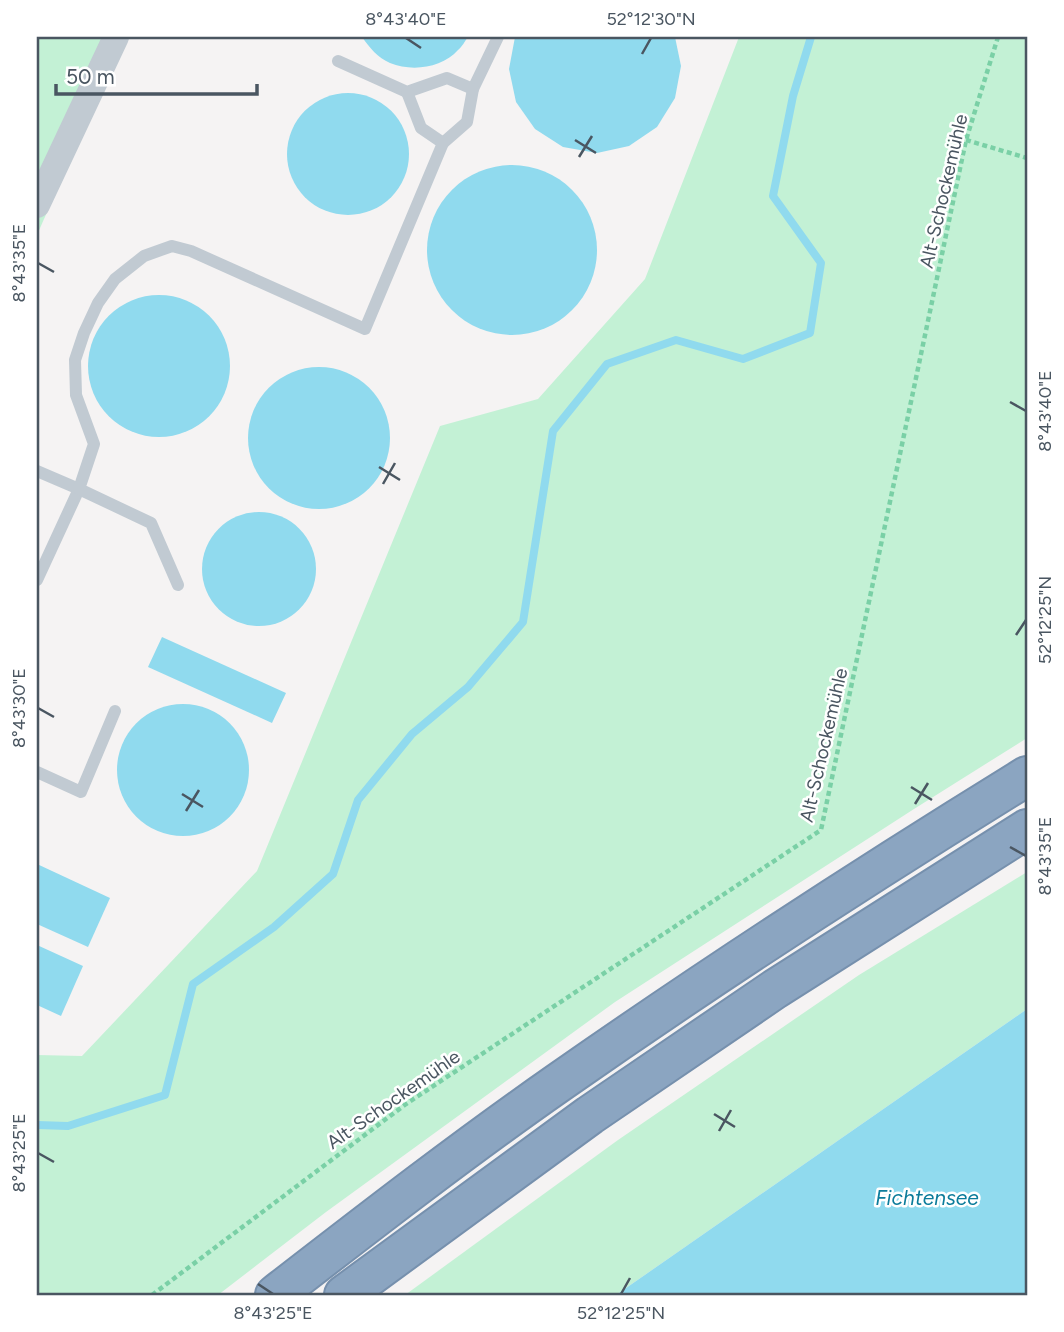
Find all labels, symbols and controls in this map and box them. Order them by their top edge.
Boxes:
text: 8°43'40"E [365,8,447,30]
text: 52°12'30"N [606,8,696,30]
scale bar [56,52,257,96]
text: 50 m [66,64,115,89]
street label: Alt-Schockemühle [915,112,972,270]
text: 8°43'35"E [8,224,30,302]
text: 8°43'40"E [1034,370,1056,452]
text: 52°12'25"N [1034,576,1056,664]
street label: Alt-Schockemühle [795,666,852,824]
text: 8°43'30"E [8,668,30,748]
text: 8°43'35"E [1034,817,1056,895]
street label: Alt-Schockemühle [322,1045,464,1154]
text: 8°43'25"E [8,1113,30,1193]
water label: Fichtensee [875,1185,979,1210]
text: 8°43'25"E [233,1302,313,1324]
text: 52°12'25"N [577,1302,665,1324]

